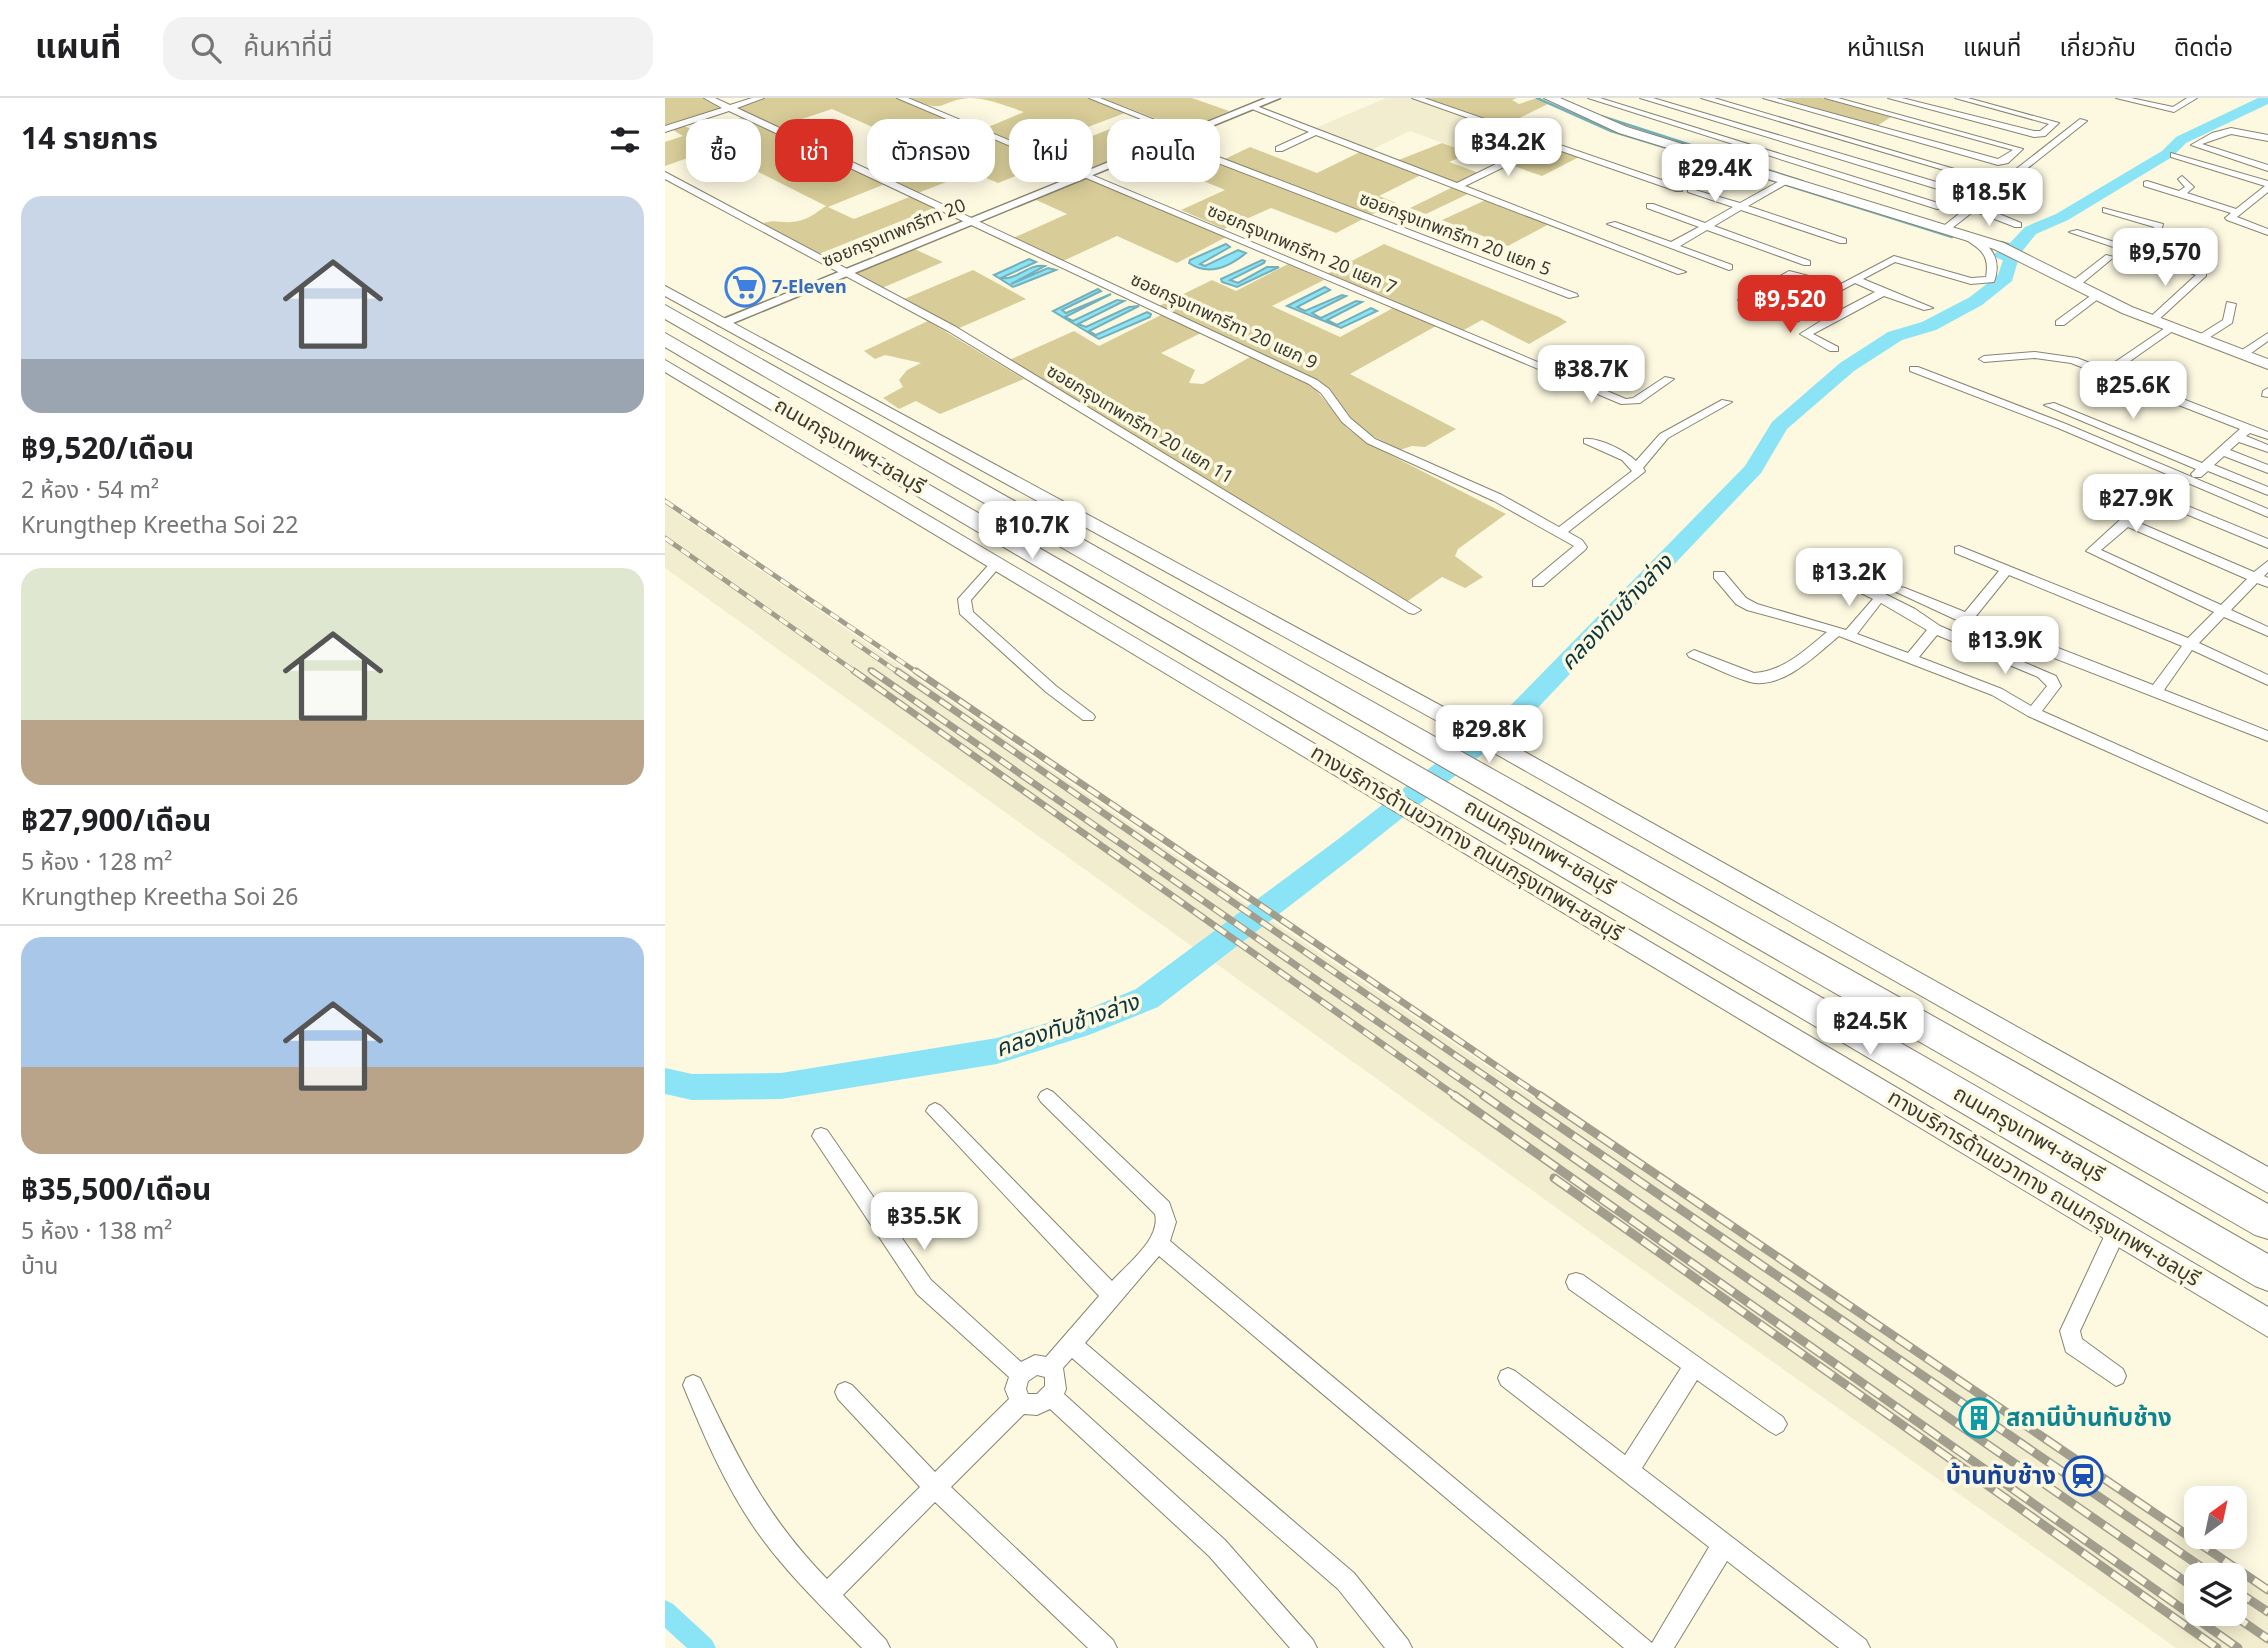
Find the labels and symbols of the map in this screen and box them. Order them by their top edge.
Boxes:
pin: ฿34.2K [1451,118,1565,178]
pin: ฿29.4K [1658,144,1772,204]
pin: ฿18.5K [1932,169,2046,228]
street label: ซอยกรุงเทพกรีฑา 20 แยก 5 [1356,185,1555,281]
street label: ซอยกรุงเทพกรีฑา 20 [818,192,969,272]
street label: ซอยกรุงเทพกรีฑา 20 แยก 7 [1204,197,1401,299]
pin: ฿9,570 [2108,228,2222,288]
supermarket icon: 7-Eleven [724,266,766,308]
street label: ซอยกรุงเทพกรีฑา 20 แยก 9 [1127,266,1322,374]
place label: 7-Eleven [772,274,847,298]
pin: ฿9,520 [1733,275,1847,335]
pin: ฿38.7K [1534,345,1648,405]
street label: ซอยกรุงเทพกรีฑา 20 แยก 11 [1043,358,1238,488]
pin: ฿25.6K [2076,362,2190,421]
street label: ถนนกรุงเทพฯ-ชลบุรี [770,390,931,500]
pin: ฿27.9K [2079,474,2193,534]
pin: ฿10.7K [975,502,1089,561]
water label: คลองทับช้างล่าง [1552,545,1680,676]
pin: ฿13.2K [1792,548,1906,608]
pin: ฿13.9K [1948,616,2062,676]
pin: ฿29.8K [1432,706,1546,765]
street label: ทางบริการด้านขวาทาง ถนนกรุงเทพฯ-ชลบุรี [1306,740,1628,946]
street label: ถนนกรุงเทพฯ-ชลบุรี [1460,794,1620,900]
water label: คลองทับช้างล่าง [991,984,1144,1064]
pin: ฿24.5K [1813,998,1927,1057]
street label: ถนนกรุงเทพฯ-ชลบุรี [1949,1078,2110,1188]
street label: ทางบริการด้านขวาทาง ถนนกรุงเทพฯ-ชลบุรี [1883,1082,2206,1292]
pin: ฿35.5K [867,1192,981,1252]
building icon: สถานีบ้านทับช้าง [1958,1397,2000,1439]
place label: สถานีบ้านทับช้าง [2006,1400,2172,1433]
station icon: บ้านทับช้าง [2062,1455,2104,1497]
place label: บ้านทับช้าง [1946,1458,2056,1491]
north arrow [2184,1486,2247,1549]

